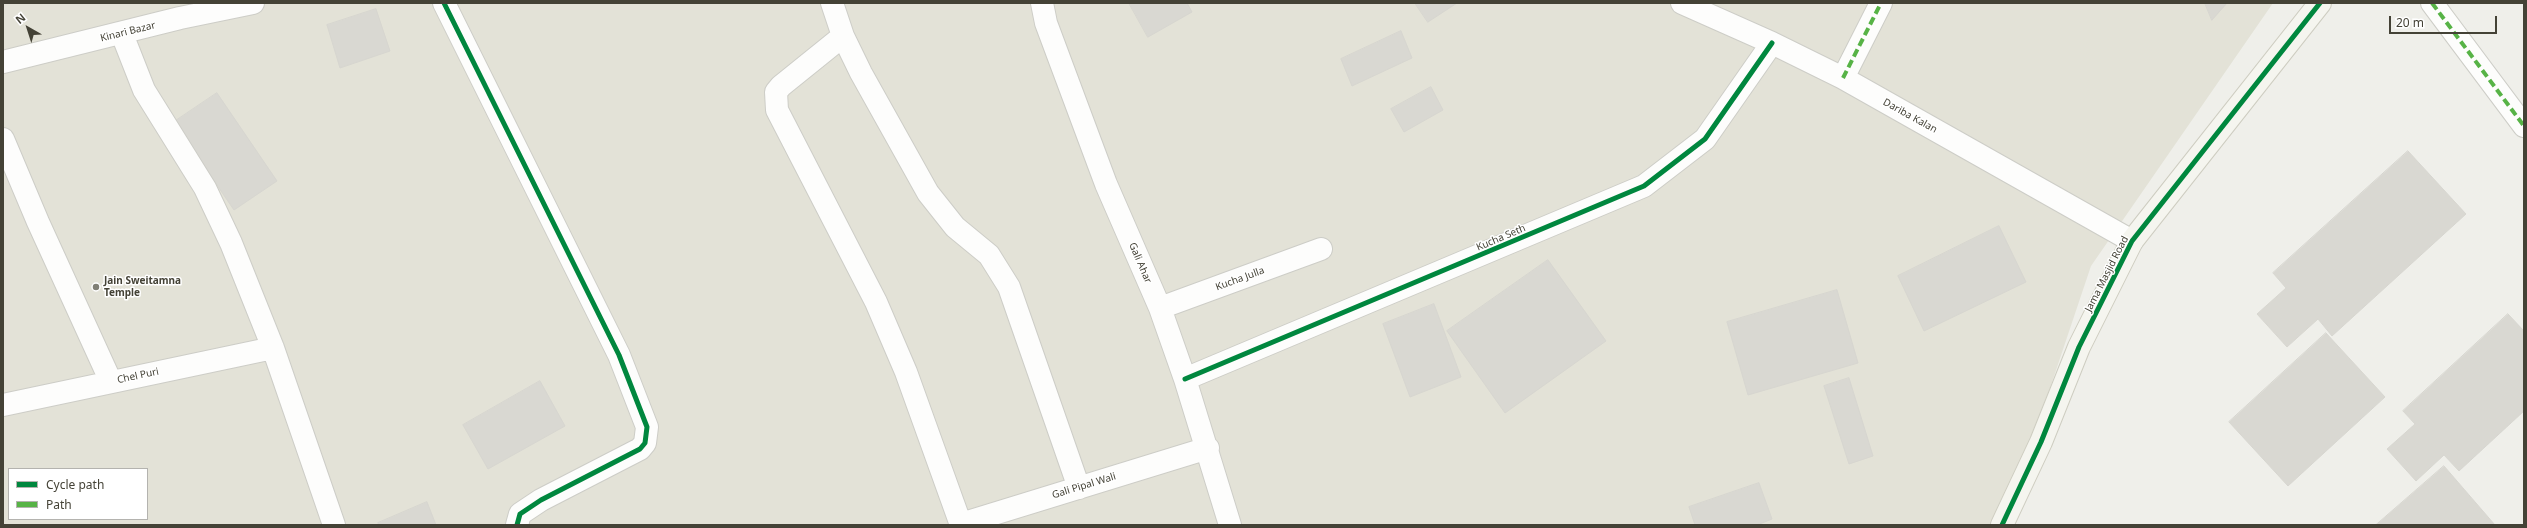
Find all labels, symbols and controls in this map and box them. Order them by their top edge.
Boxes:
north arrow [8,8,48,48]
scale bar [2391,8,2499,34]
text: N [12,10,28,27]
text: 20 m [2396,14,2424,31]
street label: Kinari Bazar [99,19,157,45]
street label: Dariba Kalan [1881,96,1939,136]
street label: Kucha Seth [1475,222,1527,254]
street label: Jama Masjid Road [2083,234,2131,314]
street label: Gali Ahar [1126,241,1154,285]
street label: Kucha Julla [1214,265,1266,293]
place label: Jain Sweitamna Temple [104,275,181,298]
marker: Jain Sweitamna Temple [91,282,101,292]
street label: Chel Puri [116,366,160,386]
legend [8,468,148,520]
street label: Gali Pipal Wali [1051,471,1117,501]
text: Cycle path [46,476,104,493]
text: Path [46,496,72,513]

